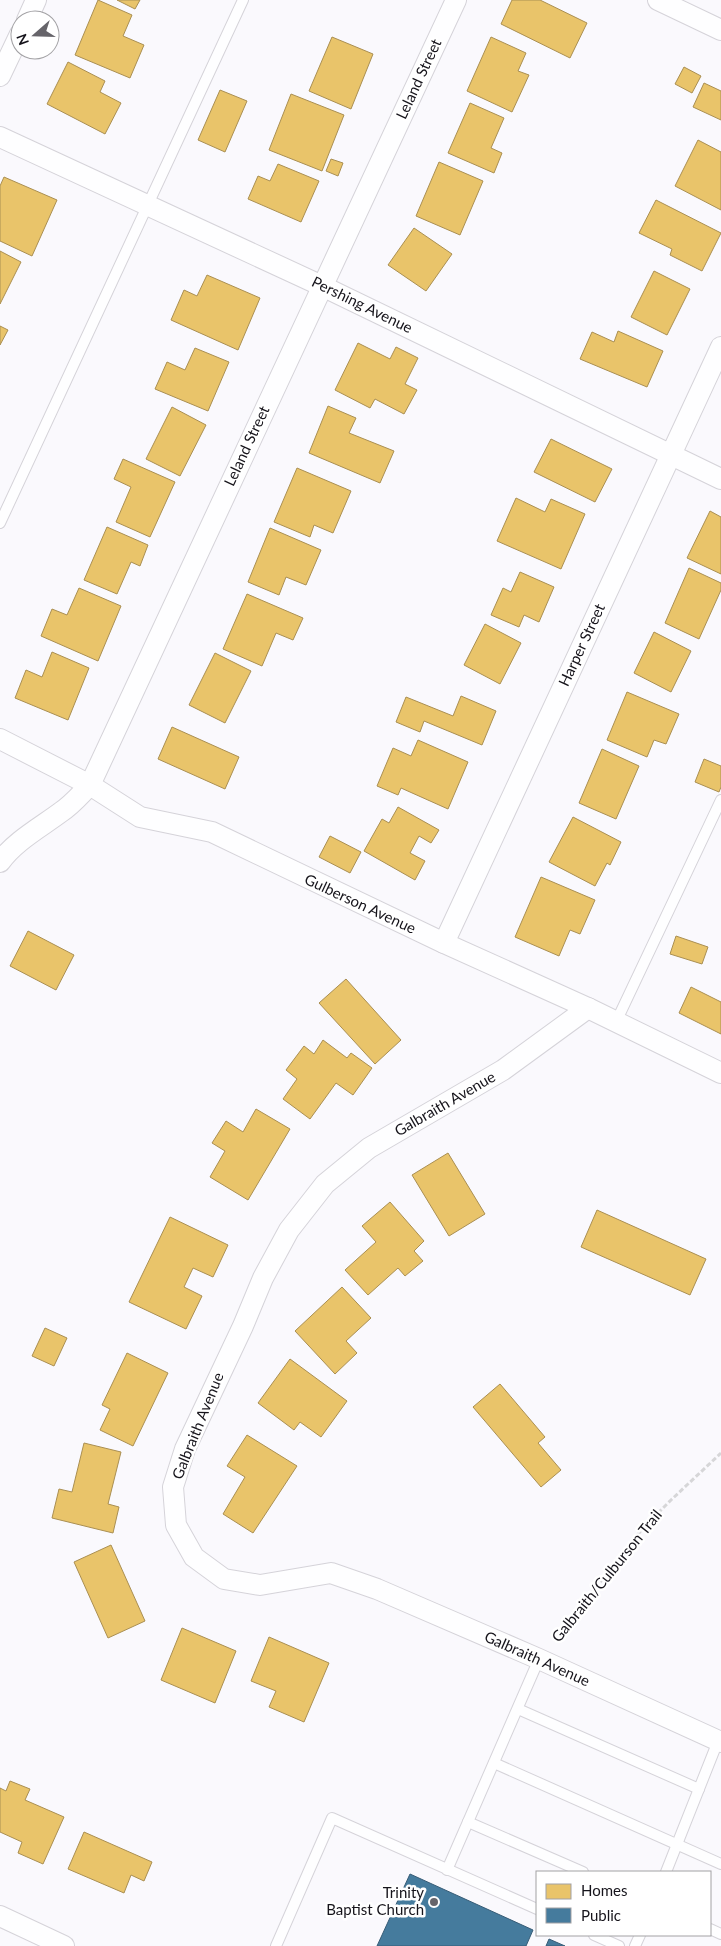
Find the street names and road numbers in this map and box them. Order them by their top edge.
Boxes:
street label: Leland Street [392,35,445,121]
street label: Pershing Avenue [309,272,416,336]
street label: Leland Street [220,402,273,488]
street label: Harper Street [554,600,608,689]
street label: Gulberson Avenue [302,869,419,937]
street label: Galbraith Avenue [391,1067,498,1139]
street label: Galbraith Avenue [167,1370,227,1482]
street label: Galbraith/Culburson Trail [547,1506,665,1645]
street label: Galbraith Avenue [482,1627,593,1689]

